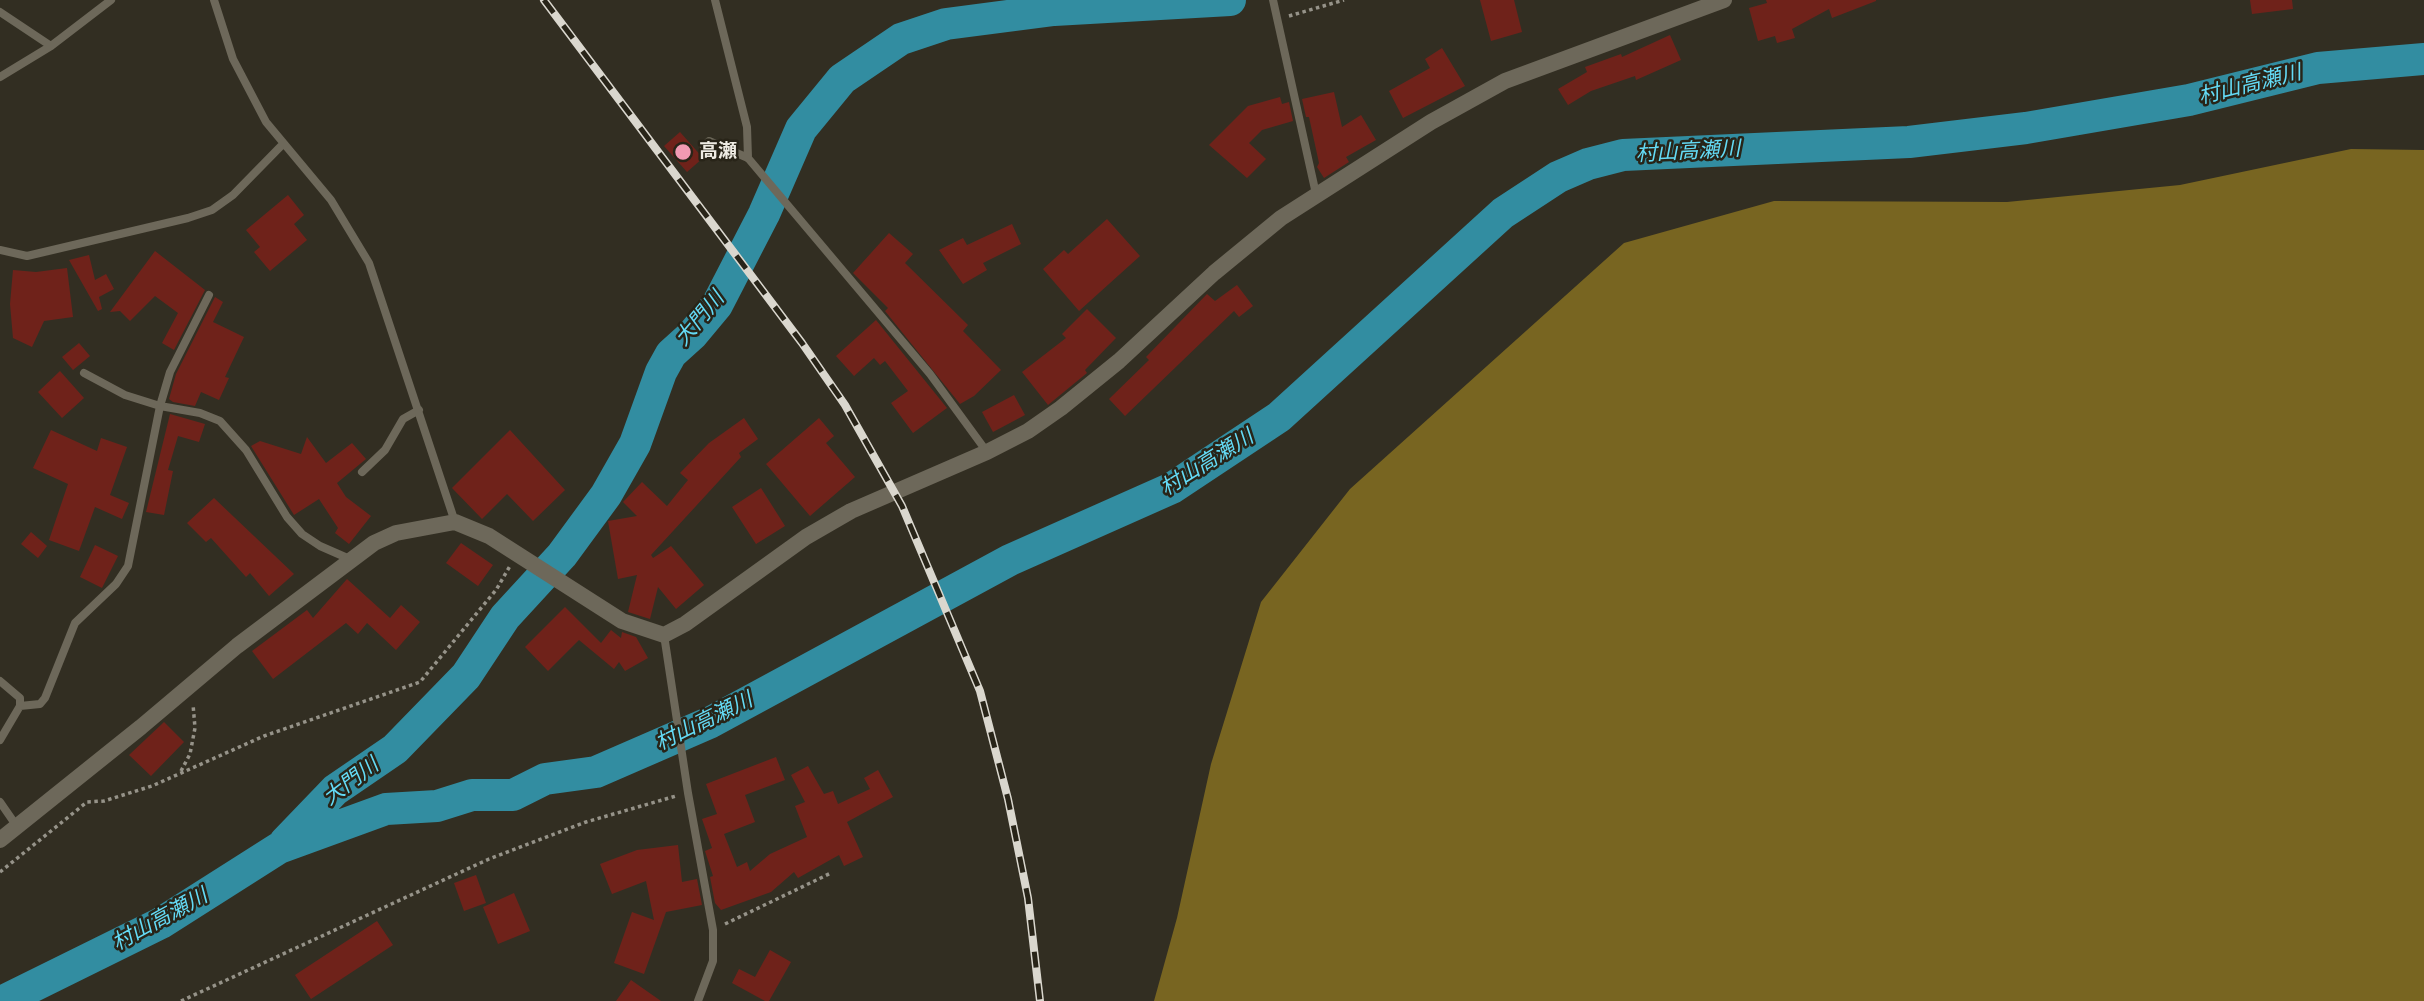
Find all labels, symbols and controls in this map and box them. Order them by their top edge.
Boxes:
water label: 村山高瀬川 [2196,60,2304,110]
water label: 村山高瀬川 [1635,137,1741,167]
place label: 高瀬 [699,141,737,163]
marker: 高瀬 [673,142,693,162]
water label: 大門川 [670,287,730,351]
water label: 村山高瀬川 [1156,424,1258,502]
water label: 村山高瀬川 [651,688,757,756]
water label: 大門川 [318,753,384,811]
water label: 村山高瀬川 [108,884,212,956]

